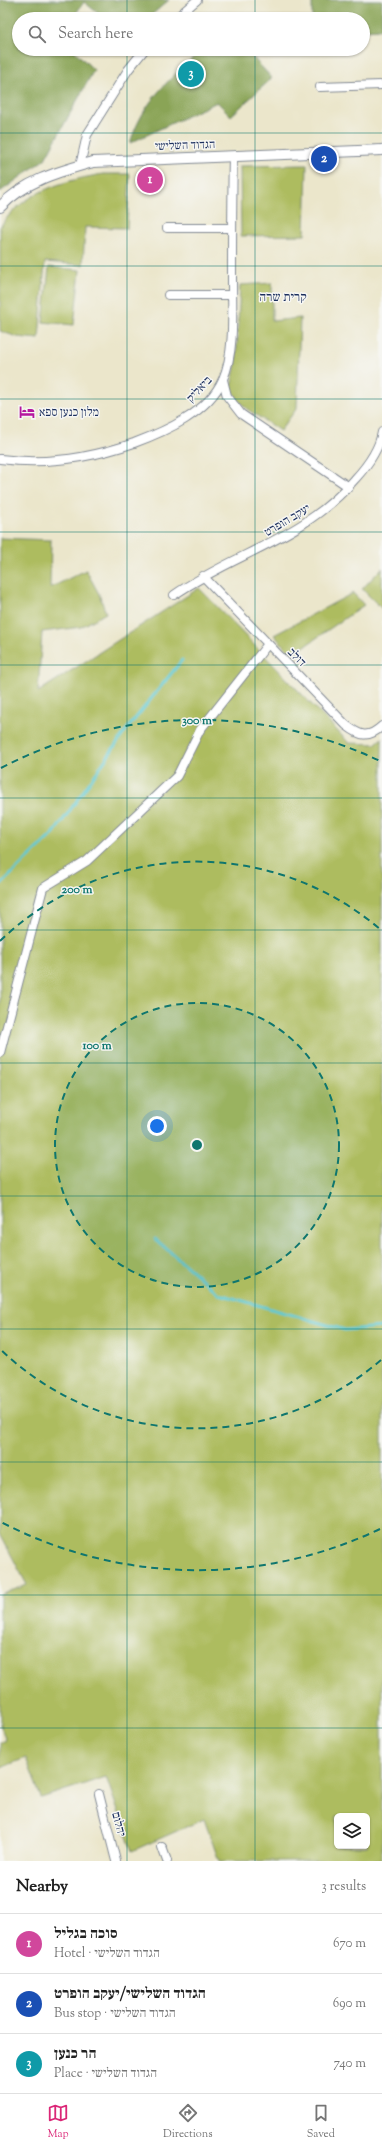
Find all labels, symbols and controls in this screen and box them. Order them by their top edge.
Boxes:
search box [12,12,370,56]
icon: search [26,23,48,45]
text: Search here [58,24,133,45]
pin: 3 [178,59,204,89]
street label: הגדוד השלישי [154,136,216,156]
pin: 2 [311,144,337,174]
pin: 1 [137,165,163,195]
district label: קרית שרה [259,289,307,307]
street label: ביאליק [183,372,217,407]
hotel icon: מלון כנען ספא [18,403,36,421]
place label: מלון כנען ספא [39,404,99,422]
street label: יעקב הופרט [261,500,314,542]
street label: דולב [283,644,310,671]
text: 300 m [182,712,212,730]
text: 200 m [62,881,92,899]
text: 100 m [81,1037,112,1055]
your location [147,1116,167,1136]
centre of rings [190,1138,204,1152]
street label: יהלום [106,1810,130,1839]
map controls [334,1813,370,1849]
button: layers [334,1813,370,1849]
text: Nearby [16,1875,68,1899]
text: 3 results [321,1878,366,1896]
text: סוכה בגליל [54,1924,118,1945]
text: 1 [27,1935,31,1953]
text: 670 m [333,1935,366,1953]
text: Hotel · הגדוד השלישי [54,1945,160,1963]
text: הגדוד השלישי/יעקב הופרט [54,1984,206,2005]
text: 2 [26,1995,32,2013]
text: 690 m [333,1995,366,2013]
text: Bus stop · הגדוד השלישי [54,2005,176,2023]
text: הר כנען [54,2044,96,2065]
text: 3 [26,2055,32,2073]
text: 740 m [334,2055,366,2073]
text: Place · הגדוד השלישי [54,2065,157,2083]
tab: Map [47,2102,69,2142]
tab: Directions [163,2102,213,2142]
tab: Saved [307,2102,335,2142]

